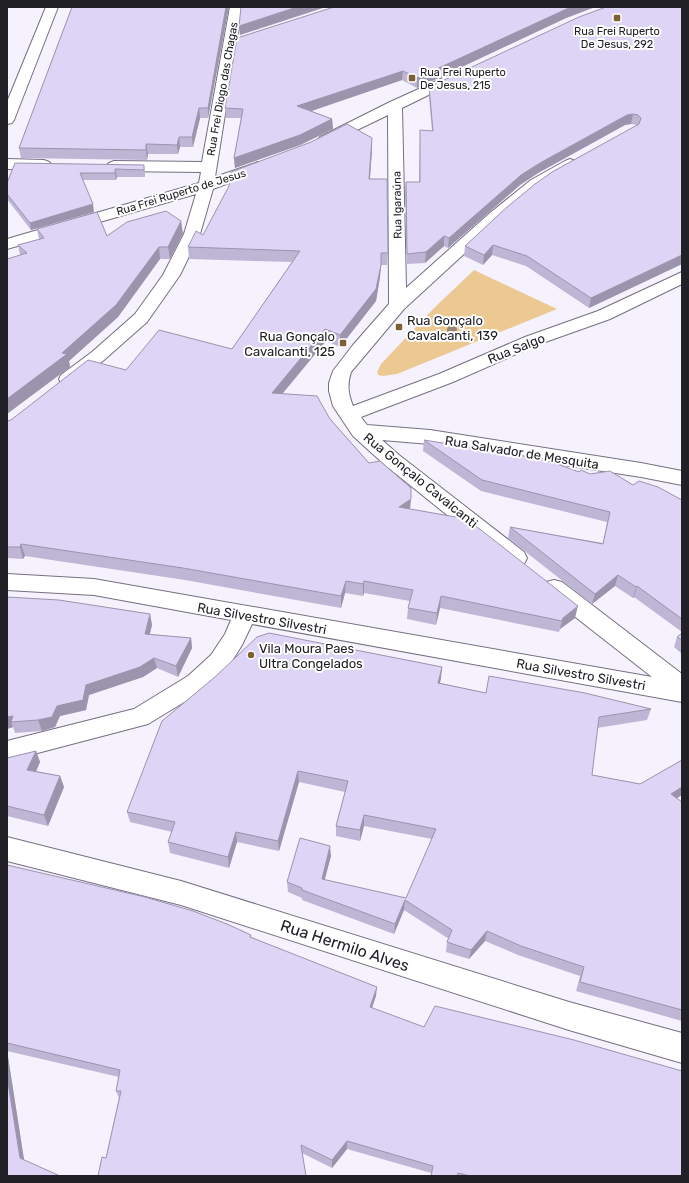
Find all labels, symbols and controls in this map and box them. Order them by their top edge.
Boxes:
marker: Rua Frei Ruperto De Jesus, 292 [612,13,622,23]
street label: Rua Frei Diogo das Chagas [204,21,241,157]
place label: Rua Frei Ruperto De Jesus, 292 [574,25,660,51]
place label: Rua Frei Ruperto De Jesus, 215 [420,66,506,92]
marker: Rua Frei Ruperto De Jesus, 215 [407,73,417,83]
street label: Rua Frei Ruperto de Jesus [115,166,248,218]
street label: Rua Igaraúna [390,171,405,239]
place label: Rua Gonçalo Cavalcanti, 139 [407,313,498,343]
marker: Rua Gonçalo Cavalcanti, 139 [394,322,404,332]
place label: Rua Gonçalo Cavalcanti, 125 [244,329,335,359]
street label: Rua Salgo [485,330,547,368]
marker: Rua Gonçalo Cavalcanti, 125 [338,338,348,348]
street label: Rua Gonçalo Cavalcanti [361,430,481,531]
street label: Rua Salvador de Mesquita [444,433,600,472]
street label: Rua Silvestro Silvestri [196,600,328,637]
place label: Vila Moura Paes Ultra Congelados [259,641,363,672]
marker: Vila Moura Paes Ultra Congelados [246,650,256,660]
street label: Rua Silvestro Silvestri [515,656,647,693]
street label: Rua Hermilo Alves [278,916,412,975]

